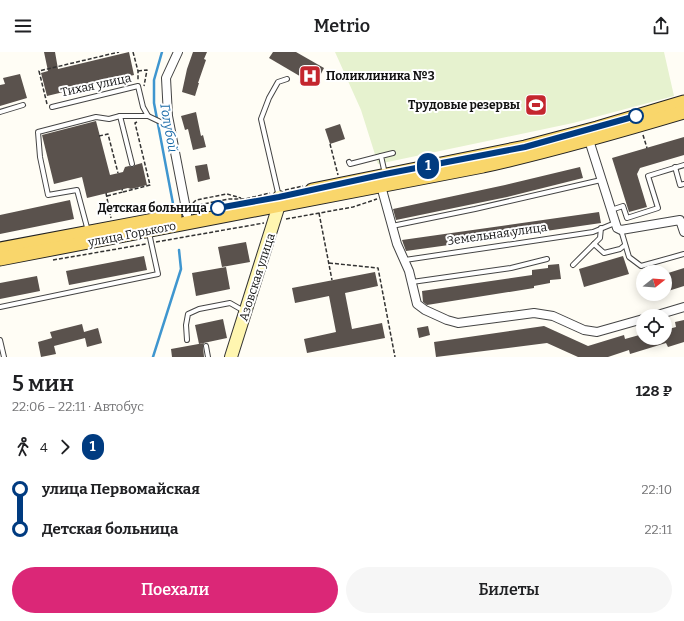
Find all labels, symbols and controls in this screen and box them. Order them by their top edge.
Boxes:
icon: menu [12,15,34,37]
text: Metrio [314,15,370,37]
icon: share [650,15,672,37]
hospital icon: Поликлиника №3 [297,63,323,89]
place label: Поликлиника №3 [326,69,435,83]
street label: Тихая улица [59,71,133,99]
sports icon: Трудовые резервы [523,92,549,118]
place label: Трудовые резервы [408,98,520,112]
water label: Голубой [157,102,181,154]
unlabelled marker [628,108,644,124]
line badge: 1 [415,153,441,179]
text: 1 [425,157,431,174]
marker: Детская больница [210,200,226,216]
place label: Детская больница [98,201,207,215]
street label: улица Горького [86,219,177,250]
street label: Земельная улица [446,220,548,248]
street label: Азовская улица [236,231,278,323]
north arrow [636,265,672,301]
map controls [636,265,672,345]
button: locate [636,309,672,345]
text: 5 мин [12,370,74,397]
text: 128 ₽ [635,382,672,400]
text: 22:06 – 22:11 · Автобус [12,399,144,414]
icon: walk [12,436,34,458]
icon: forward [54,436,76,458]
text: 1 [90,438,96,455]
text: 4 [40,440,48,455]
text: улица Первомайская [42,480,200,498]
text: 22:10 [642,482,672,497]
text: Детская больница [42,520,178,538]
text: 22:11 [645,522,672,537]
button: Поехали [12,567,338,613]
button: Билеты [346,567,672,613]

